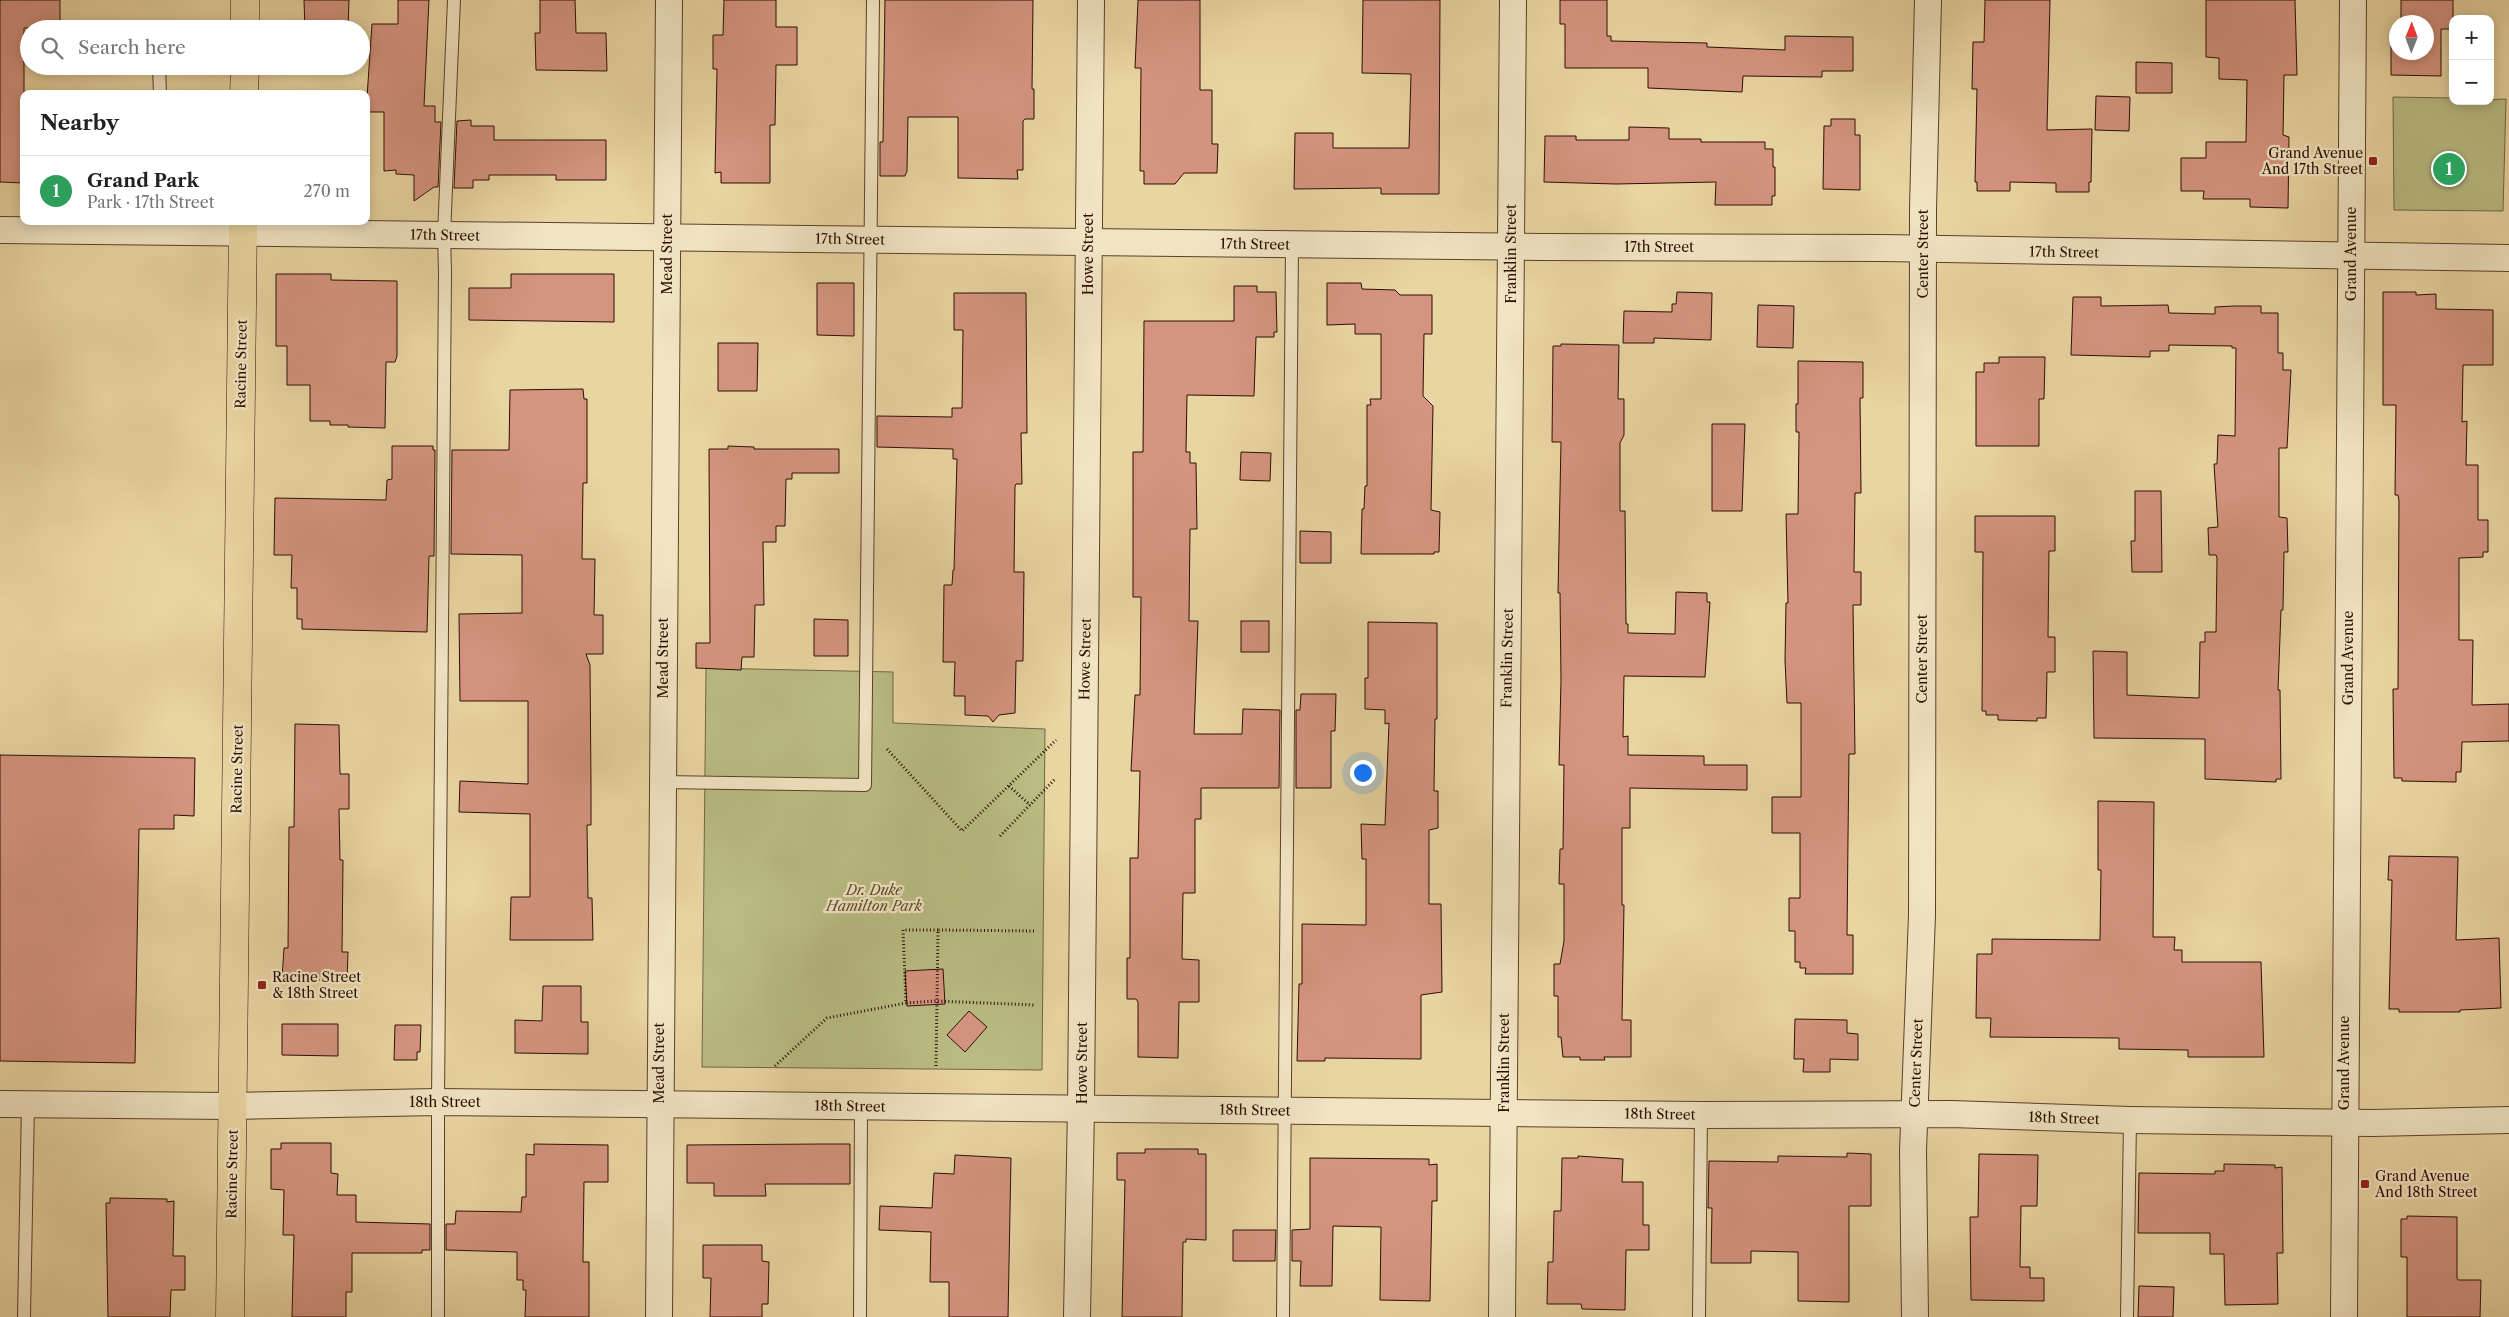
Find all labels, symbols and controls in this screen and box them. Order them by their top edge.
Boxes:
north arrow [2389,15,2434,60]
map controls [2449,15,2494,105]
button: + [2449,15,2494,60]
search box [20,20,370,75]
icon: search [38,34,66,62]
text: Search here [78,36,186,59]
button: − [2449,60,2494,105]
text: Nearby [40,110,119,135]
place label: Grand Avenue And 17th Street [2261,144,2363,178]
pin: 1 [2433,150,2465,188]
marker: Grand Avenue And 17th Street [2367,155,2379,167]
text: Grand Park [87,169,199,192]
text: 1 [52,181,60,201]
text: 270 m [304,181,350,201]
text: Park · 17th Street [87,192,214,212]
street label: Franklin Street [1502,204,1520,304]
street label: Grand Avenue [2342,206,2360,301]
street label: Center Street [1914,209,1932,299]
street label: Mead Street [658,213,676,294]
street label: Howe Street [1079,213,1097,295]
street label: 17th Street [410,225,480,245]
street label: 17th Street [815,229,885,249]
street label: 17th Street [1220,234,1290,254]
street label: 17th Street [1624,238,1694,256]
street label: 17th Street [2029,242,2099,262]
street label: Racine Street [231,319,251,409]
street label: Franklin Street [1497,608,1517,708]
street label: Grand Avenue [2339,610,2357,705]
street label: Center Street [1913,614,1931,704]
street label: Mead Street [654,617,672,698]
street label: Howe Street [1075,618,1095,700]
street label: Racine Street [227,724,247,814]
your location [1350,760,1376,786]
park label: Dr. Duke Hamilton Park [825,881,923,915]
place label: Racine Street & 18th Street [272,968,361,1002]
marker: Racine Street & 18th Street [256,979,268,991]
street label: Franklin Street [1495,1013,1513,1113]
street label: Grand Avenue [2335,1015,2353,1110]
street label: Center Street [1905,1018,1927,1108]
street label: Mead Street [650,1022,668,1103]
street label: Howe Street [1073,1022,1091,1104]
street label: 18th Street [409,1093,481,1111]
street label: 18th Street [814,1096,886,1116]
street label: 18th Street [1219,1100,1291,1120]
street label: 18th Street [1624,1104,1696,1124]
street label: 18th Street [2028,1108,2100,1128]
street label: Racine Street [222,1129,242,1219]
place label: Grand Avenue And 18th Street [2374,1167,2478,1201]
marker: Grand Avenue And 18th Street [2359,1178,2371,1190]

